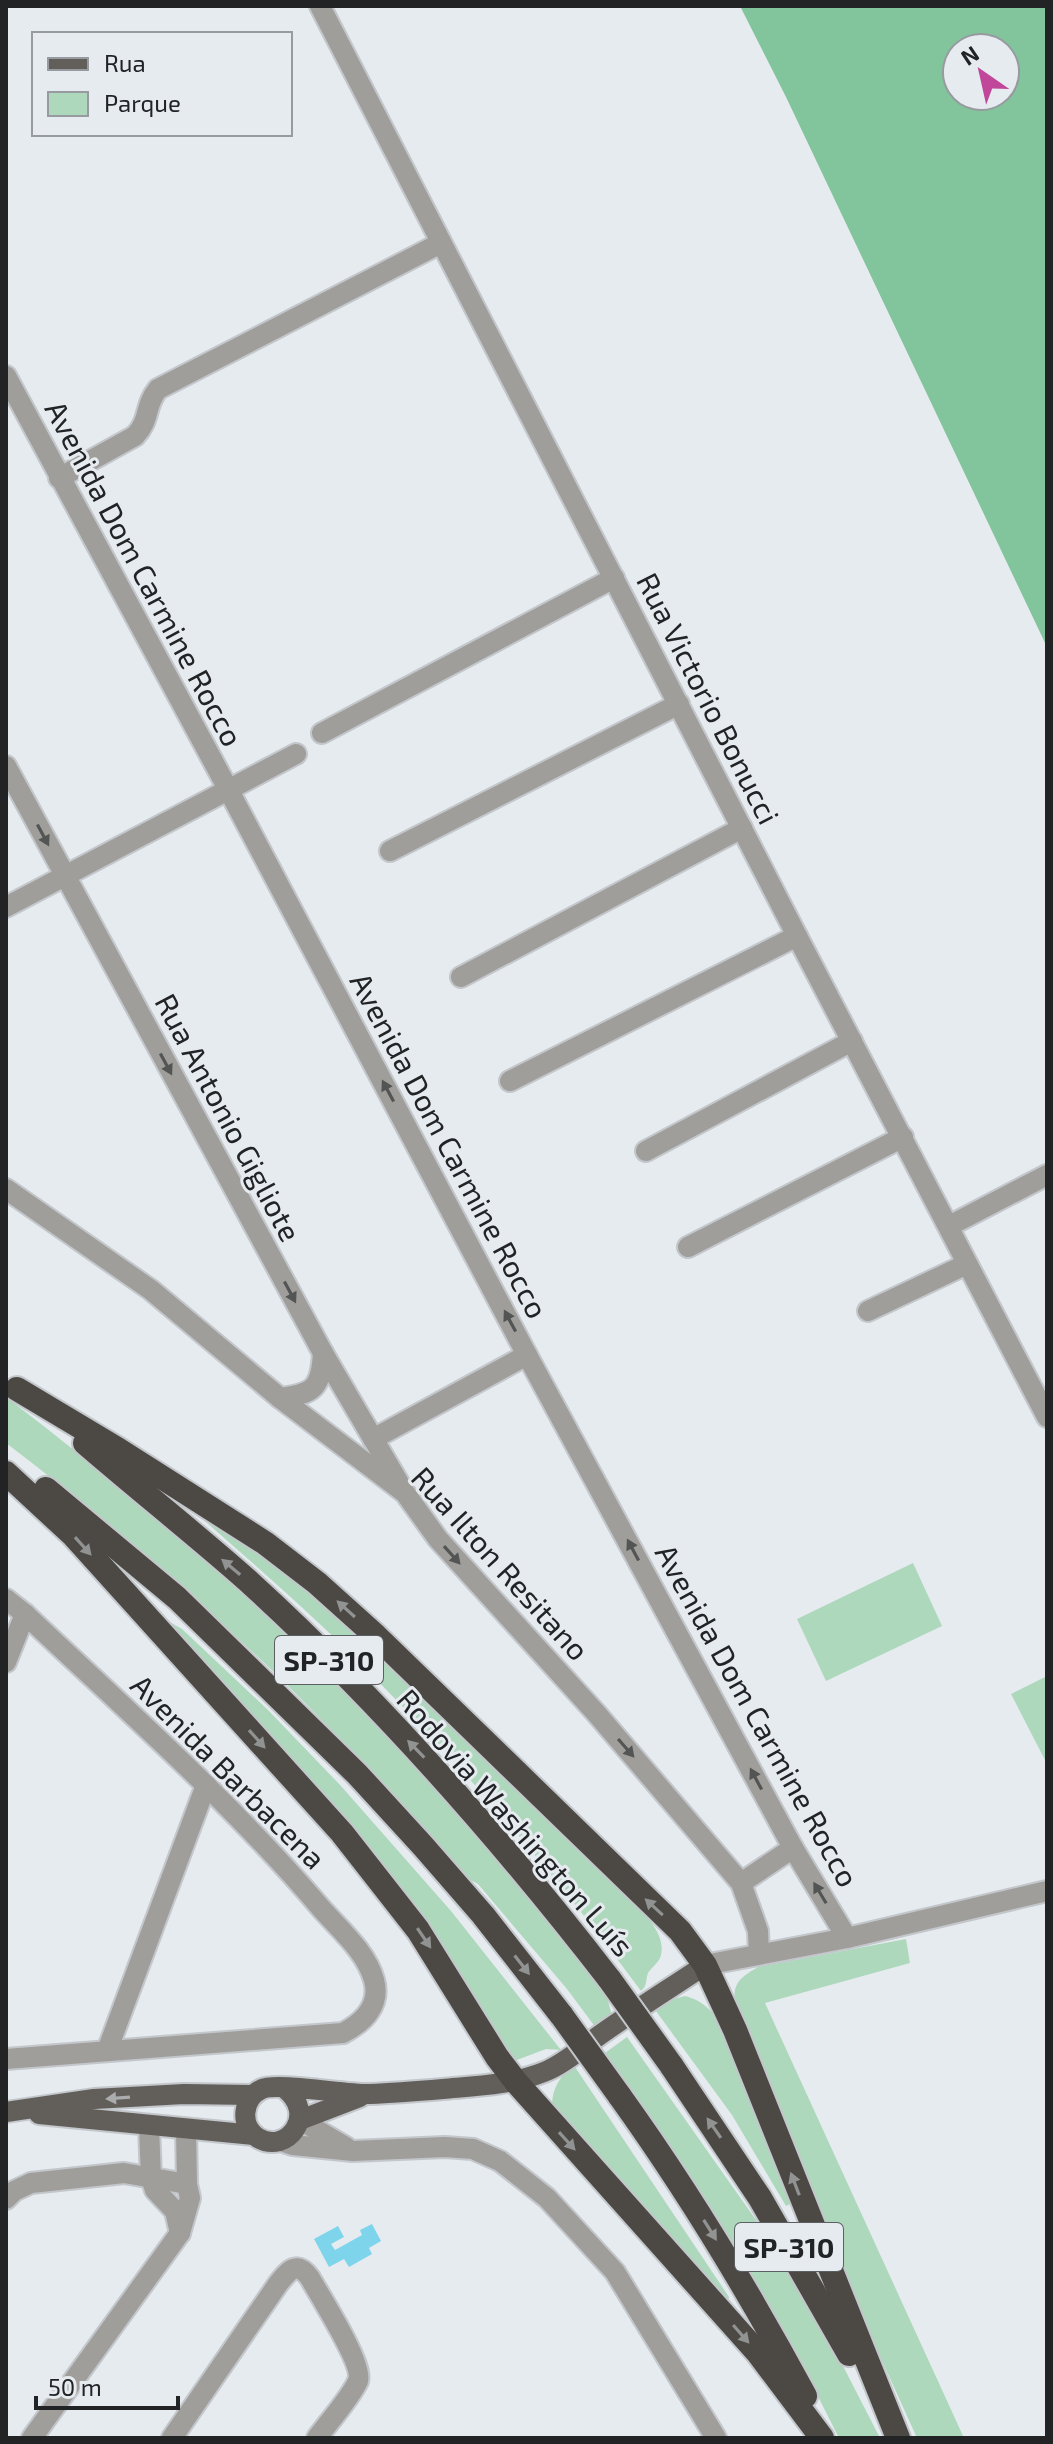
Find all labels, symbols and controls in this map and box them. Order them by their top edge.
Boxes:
legend [32,32,292,136]
north arrow [941,32,1021,112]
text: N [955,39,983,70]
text: Rua [104,48,146,77]
text: Parque [104,88,181,117]
street label: Avenida Dom Carmine Rocco [39,394,251,752]
street label: Rua Victorio Bonucci [630,566,788,830]
one-way arrow [36,824,49,847]
street label: Avenida Dom Carmine Rocco [344,966,556,1324]
street label: Rua Antonio Gigliote [149,987,309,1247]
one-way arrow [159,1053,173,1075]
one-way arrow [381,1080,395,1103]
one-way arrow [284,1281,297,1304]
one-way arrow [503,1310,516,1333]
street label: Rua Ilton Resitano [405,1459,597,1667]
one-way arrow [74,1535,91,1555]
street label: Avenida Dom Carmine Rocco [649,1538,867,1892]
one-way arrow [626,1539,640,1561]
one-way arrow [443,1545,461,1564]
one-way arrow [221,1559,241,1576]
one-way arrow [337,1601,357,1618]
road number: SP-310 [275,1636,383,1684]
street label: Avenida Barbacena [124,1666,334,1876]
street label: Rodovia Washington Luís [390,1681,642,1963]
one-way arrow [248,1729,266,1748]
one-way arrow [617,1738,634,1758]
one-way arrow [407,1740,425,1759]
one-way arrow [750,1768,764,1790]
one-way arrow [813,1882,827,1904]
one-way arrow [644,1898,663,1916]
one-way arrow [416,1928,431,1949]
one-way arrow [514,1955,530,1975]
one-way arrow [106,2092,131,2105]
one-way arrow [707,2117,722,2138]
one-way arrow [558,2130,575,2150]
one-way arrow [789,2172,802,2196]
one-way arrow [702,2219,716,2241]
road number: SP-310 [735,2223,843,2271]
one-way arrow [732,2323,749,2343]
scale bar [36,2360,178,2410]
text: 50 m [48,2372,102,2401]

